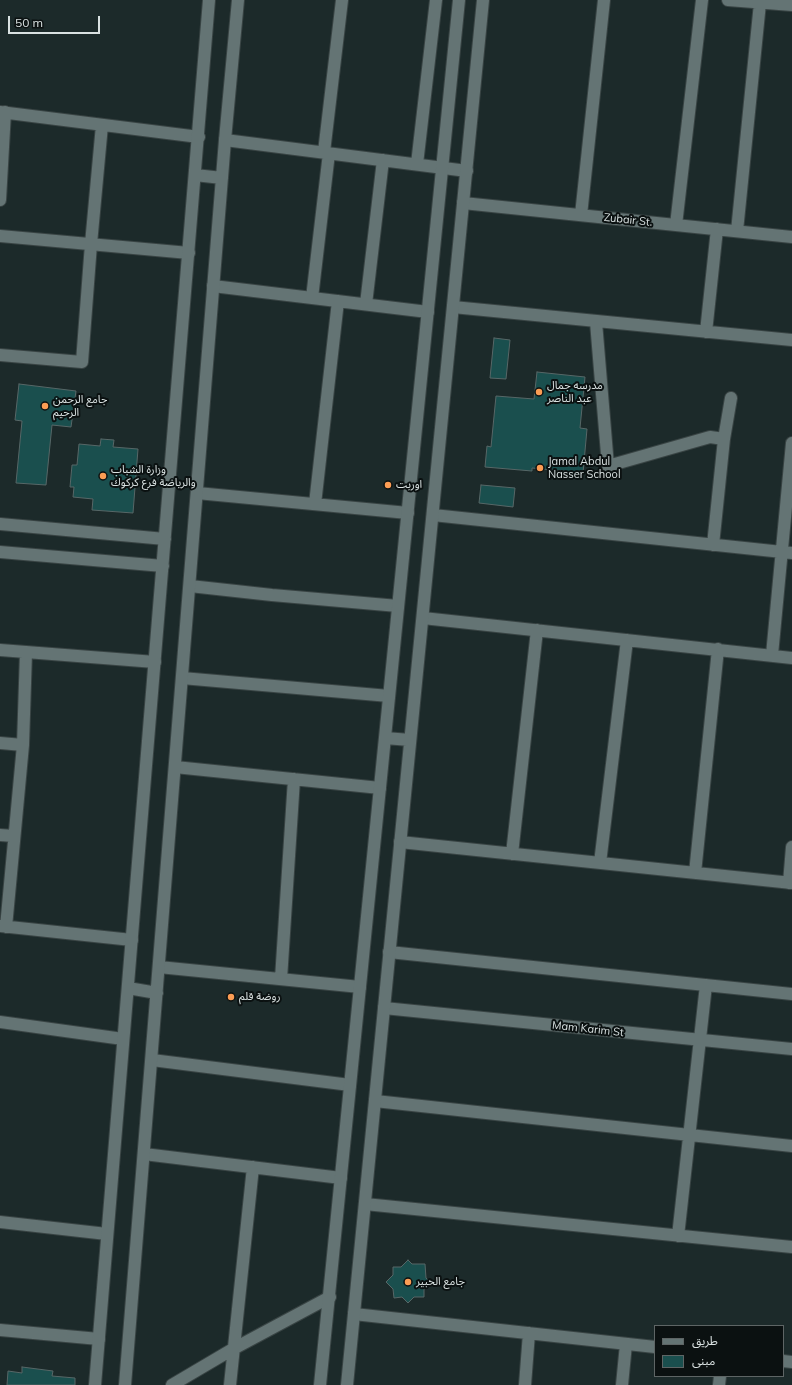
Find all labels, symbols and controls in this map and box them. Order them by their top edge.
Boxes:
scale bar [10,8,102,34]
text: 50 m [15,15,43,30]
street label: Zubair St. [603,211,653,229]
place label: مدرسه جمال عبد الناصر [547,379,603,405]
marker: مدرسه جمال عبد الناصر [534,387,544,397]
place label: جامع الرحمن الرحيم [53,393,107,419]
marker: جامع الرحمن الرحيم [40,401,50,411]
place label: Jamal Abdul Nasser School [548,455,621,481]
place label: وزارة الشباب والرياضة فرع كركوك [111,463,196,489]
marker: Jamal Abdul Nasser School [535,463,545,473]
marker: وزارة الشباب والرياضة فرع كركوك [98,471,108,481]
place label: اوربت [396,478,422,492]
marker: اوربت [383,480,393,490]
place label: روضة قلم [239,990,281,1004]
marker: روضة قلم [226,992,236,1002]
street label: Mam Karim St [552,1019,624,1039]
place label: جامع الخبير [416,1275,465,1289]
marker: جامع الخبير [403,1277,413,1287]
legend [654,1325,784,1377]
text: طريق [692,1333,718,1348]
text: مبنى [692,1353,715,1368]

